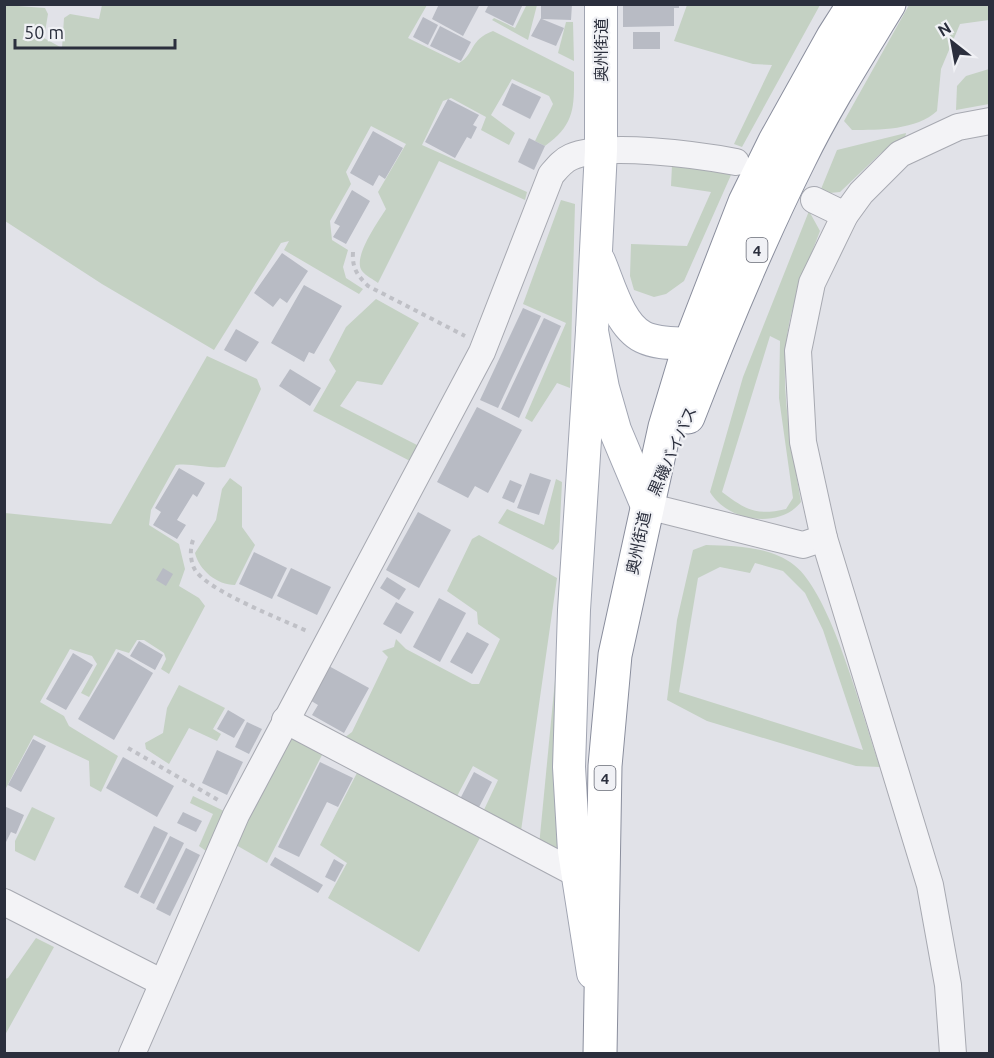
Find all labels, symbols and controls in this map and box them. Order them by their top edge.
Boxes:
scale bar [15,12,176,50]
north arrow [922,12,982,72]
street label: 奥州街道 [592,18,610,82]
text: N [935,18,954,40]
text: 50 m [24,22,64,42]
road number: 4 [746,238,768,262]
street label: 黒磯バイパス [644,404,700,498]
street label: 奥州街道 [623,510,653,576]
road number: 4 [594,766,616,790]

